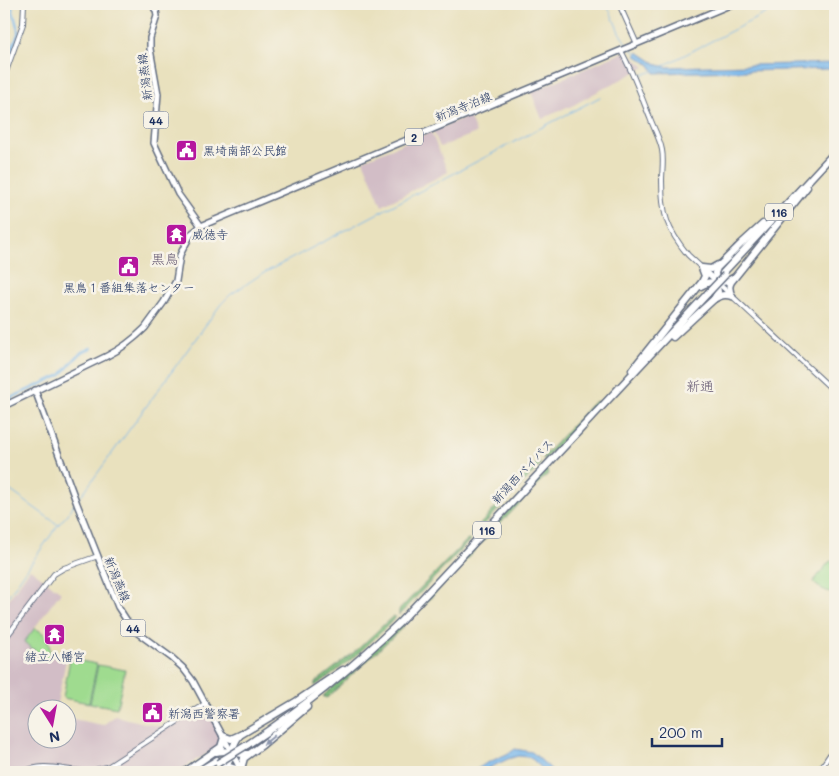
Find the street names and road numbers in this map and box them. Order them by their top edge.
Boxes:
street label: 新潟燕線 [133,52,155,102]
street label: 新潟寺泊線 [432,87,494,125]
road number: 44 [144,112,168,128]
road number: 2 [405,128,423,146]
road number: 116 [765,203,793,220]
street label: 新潟西バイパス [488,435,556,507]
road number: 116 [473,522,501,538]
street label: 新潟燕線 [101,554,135,604]
road number: 44 [120,620,146,636]

